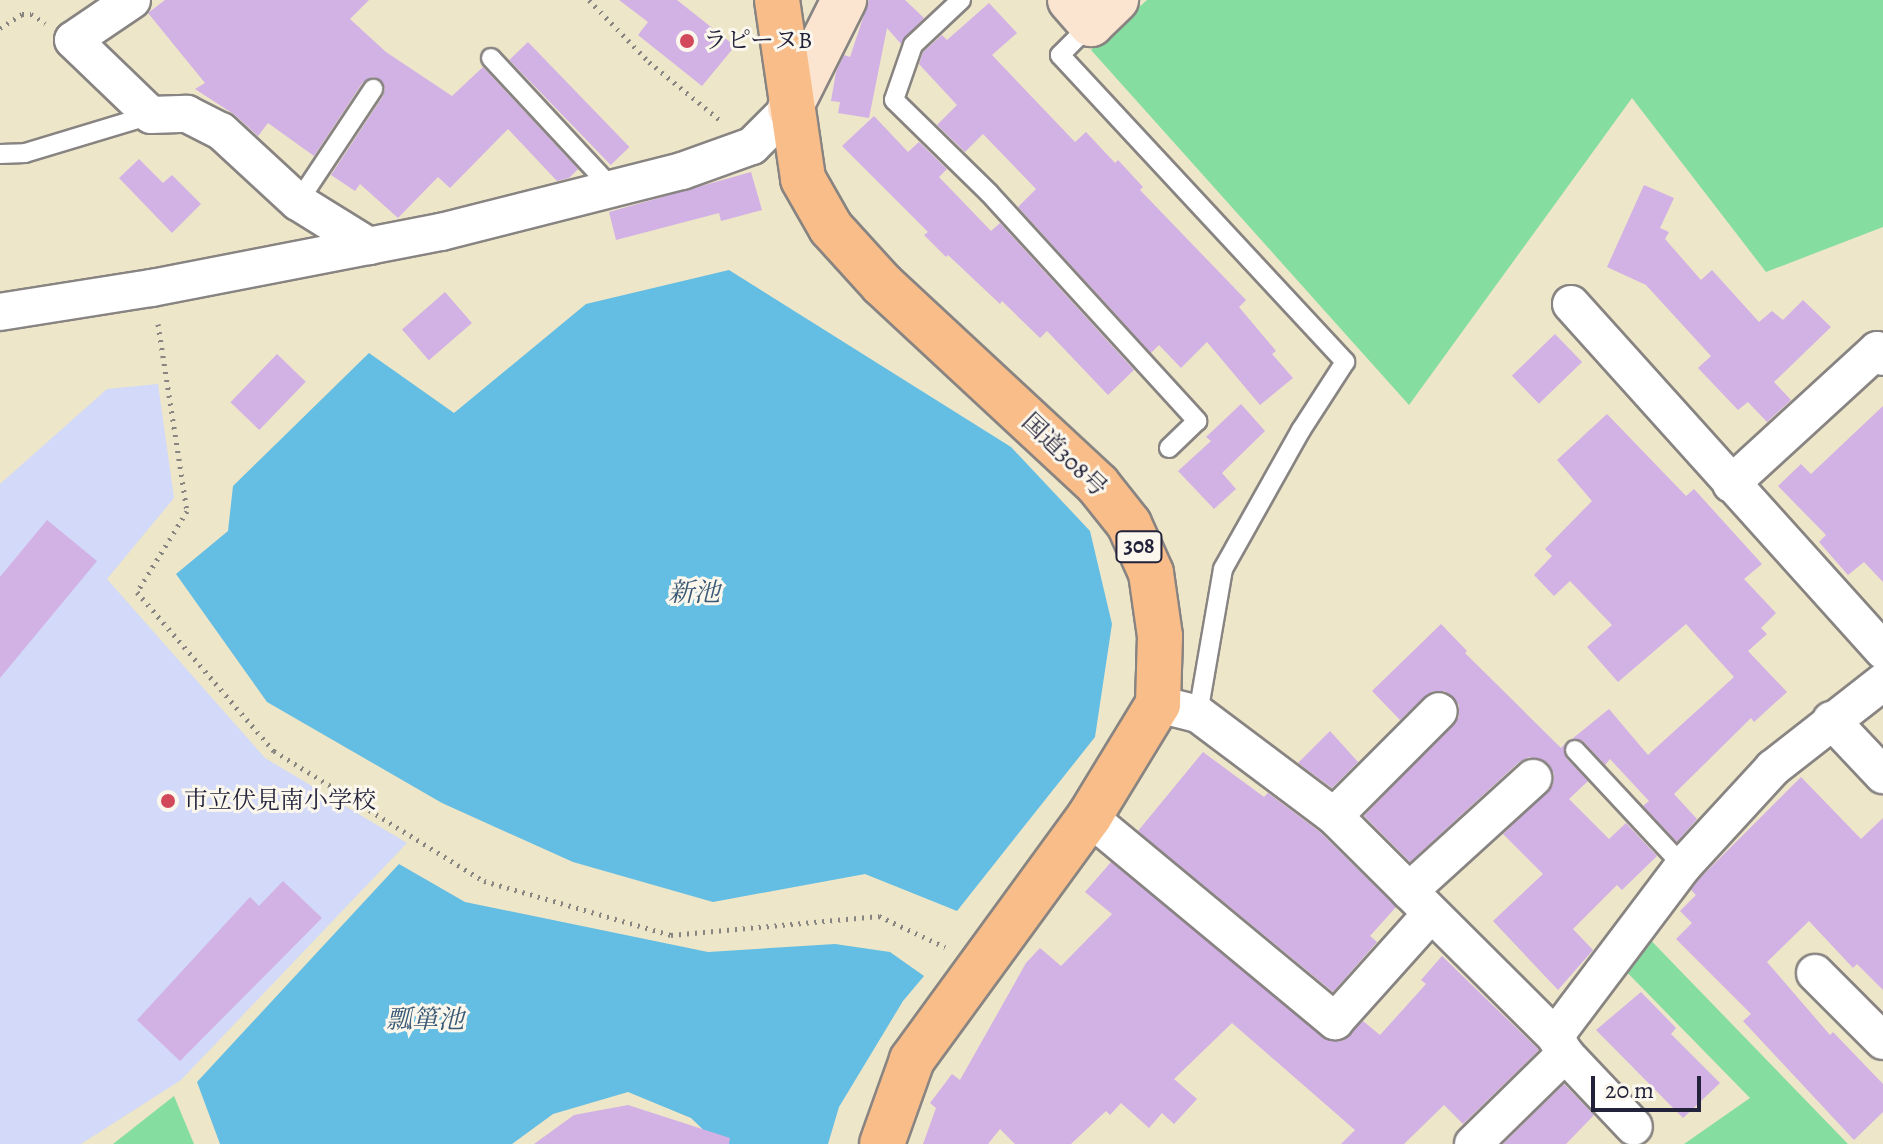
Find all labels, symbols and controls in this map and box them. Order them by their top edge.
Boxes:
place label: ラピーヌB [703,27,812,55]
marker: ラピーヌB [678,32,696,50]
street label: 国道308号 [1016,408,1112,502]
road number: 308 [1115,529,1163,565]
water label: 新池 [668,577,720,609]
place label: 市立伏見南小学校 [184,787,376,815]
marker: 市立伏見南小学校 [159,792,177,810]
water label: 瓢箪池 [386,1004,464,1036]
scale bar [1595,1060,1705,1110]
text: 20 m [1605,1074,1654,1106]

